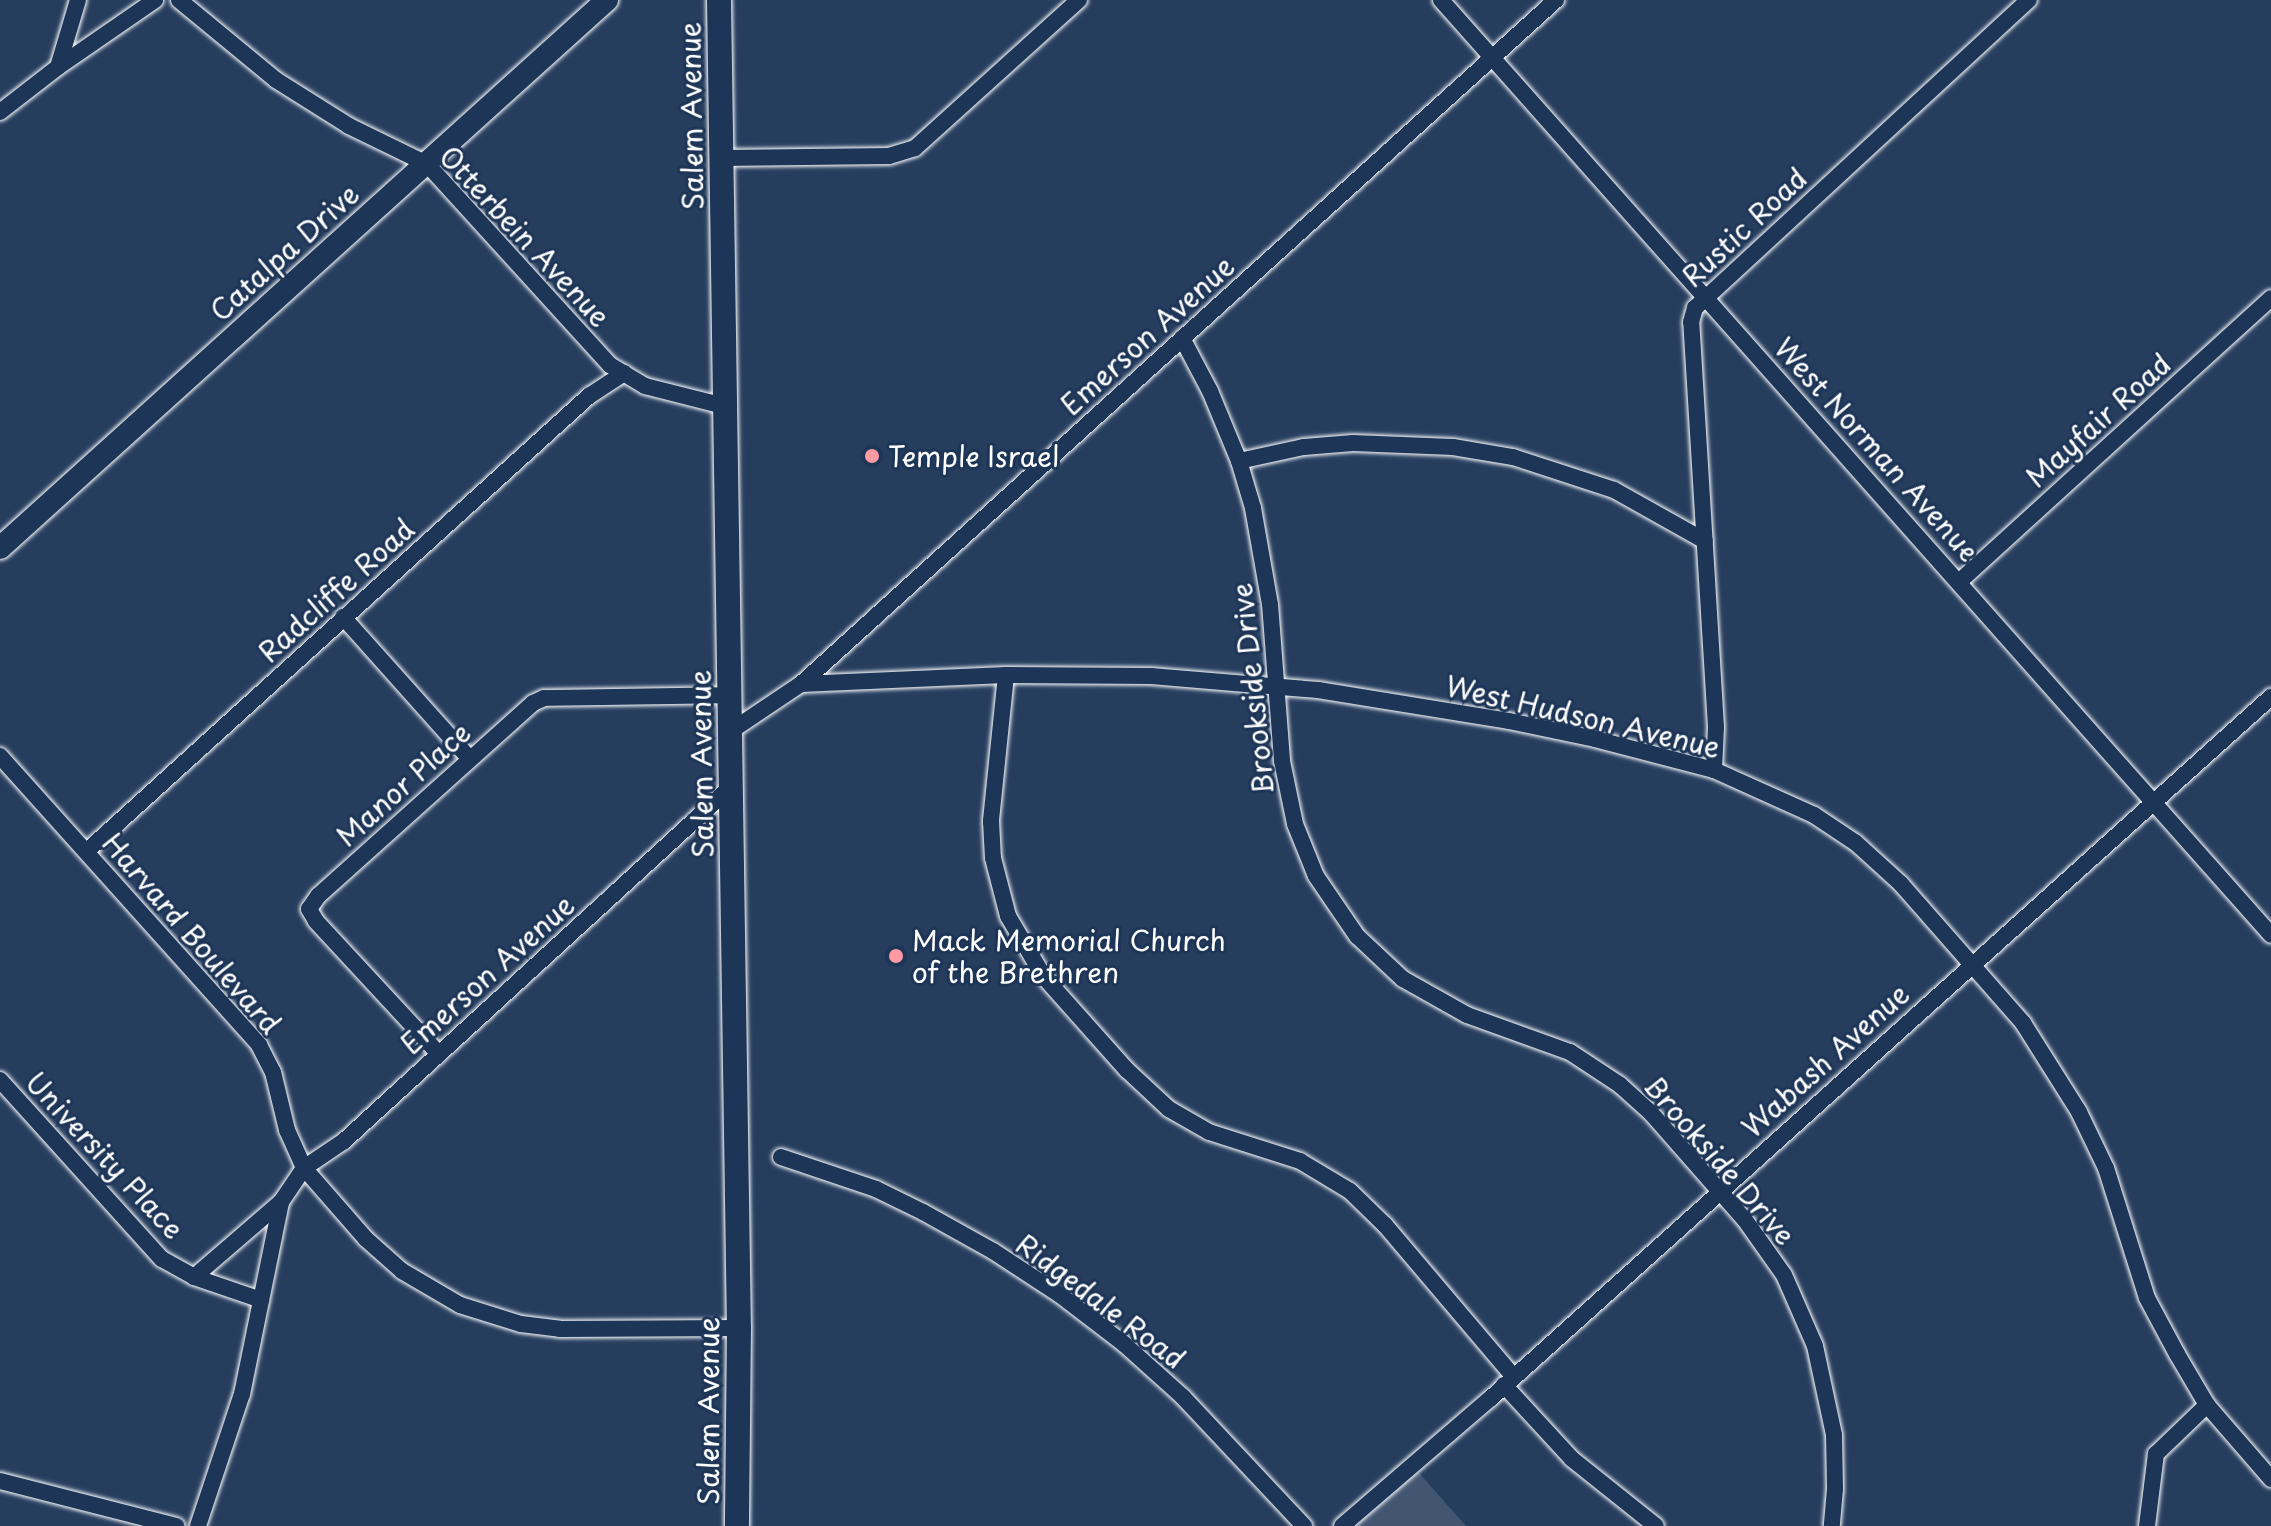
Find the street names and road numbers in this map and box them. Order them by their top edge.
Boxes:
street label: Salem Avenue [673,21,709,211]
street label: Otterbein Avenue [433,139,617,333]
street label: Rustic Road [1675,161,1813,293]
street label: Catalpa Drive [202,176,366,328]
street label: Emerson Avenue [1054,249,1240,421]
street label: West Norman Avenue [1768,330,1986,568]
street label: Mayfair Road [2018,346,2178,494]
street label: Radcliffe Road [252,512,420,668]
street label: Brookside Drive [1224,581,1280,797]
street label: West Hudson Avenue [1443,668,1723,764]
street label: Salem Avenue [683,669,719,859]
street label: Manor Place [328,715,478,853]
street label: Harvard Boulevard [96,826,288,1040]
street label: Emerson Avenue [394,888,580,1060]
street label: Wabash Avenue [1734,976,1916,1144]
street label: University Place [19,1065,191,1245]
street label: Brookside Drive [1637,1069,1803,1251]
street label: Ridgedale Road [1009,1226,1193,1376]
street label: Salem Avenue [691,1316,725,1506]

